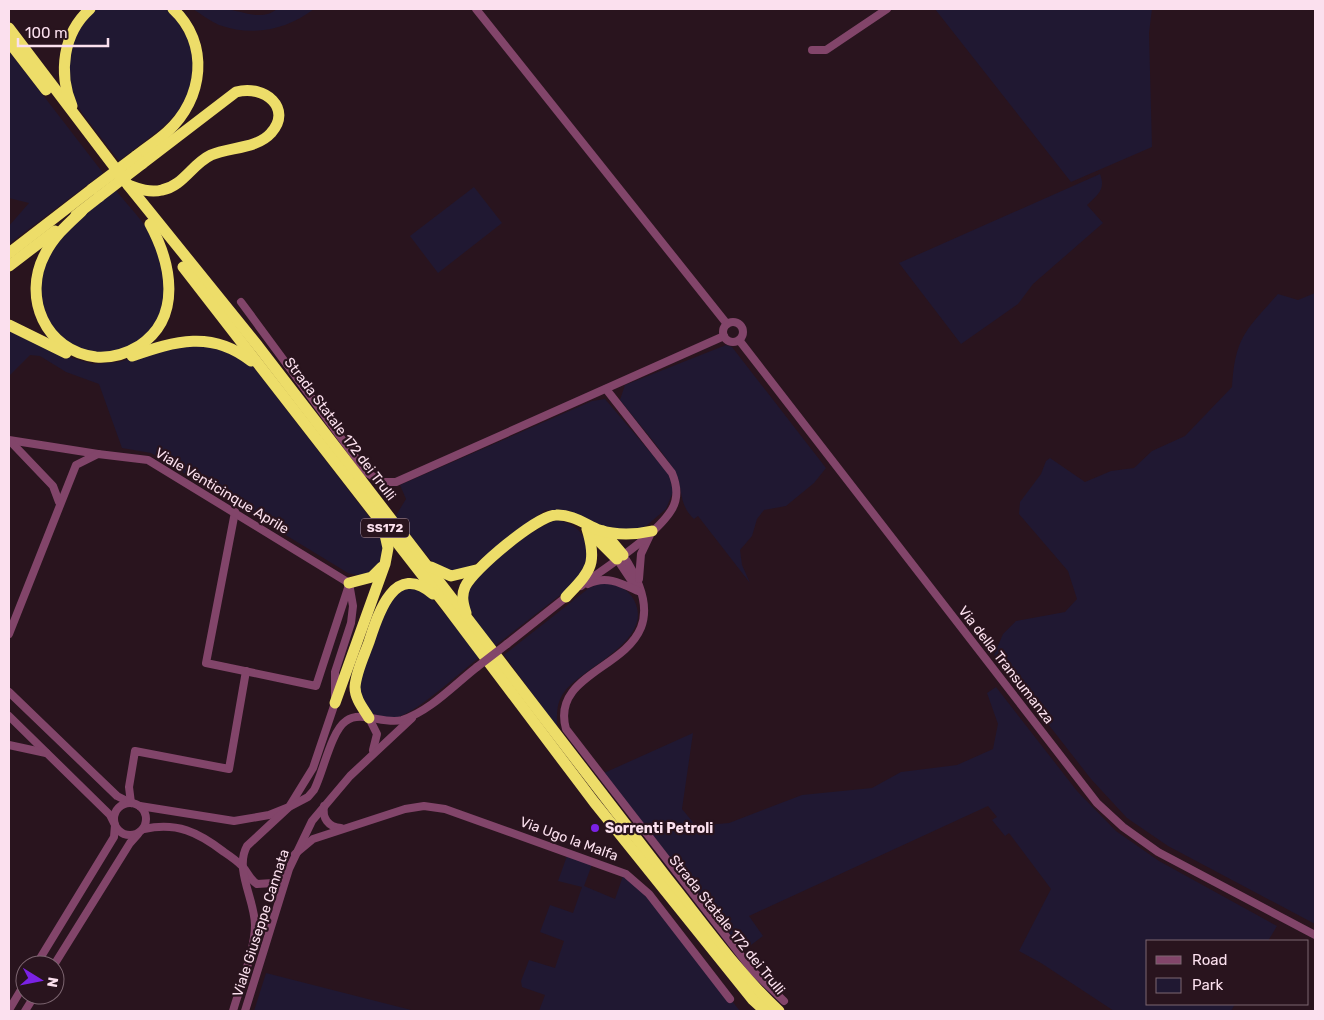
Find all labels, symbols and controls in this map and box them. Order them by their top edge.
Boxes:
scale bar [18,15,108,47]
text: 100 m [25,24,67,42]
street label: Strada Statale 172 dei Trulli [281,354,399,504]
street label: Viale Venticinque Aprile [152,444,292,538]
road number: SS172 [361,518,409,538]
street label: Via della Transumanza [955,603,1057,727]
street label: Via Ugo la Malfa [518,813,620,865]
place label: Sorrenti Petroli [605,820,713,837]
marker: Sorrenti Petroli [589,822,601,834]
street label: Viale Giuseppe Cannata [229,847,293,999]
street label: Strada Statale 172 dei Trulli [665,852,789,998]
legend [1146,940,1309,1005]
text: Road [1192,951,1228,969]
north arrow [15,955,65,1005]
text: N [43,976,62,989]
text: Park [1192,976,1223,994]

